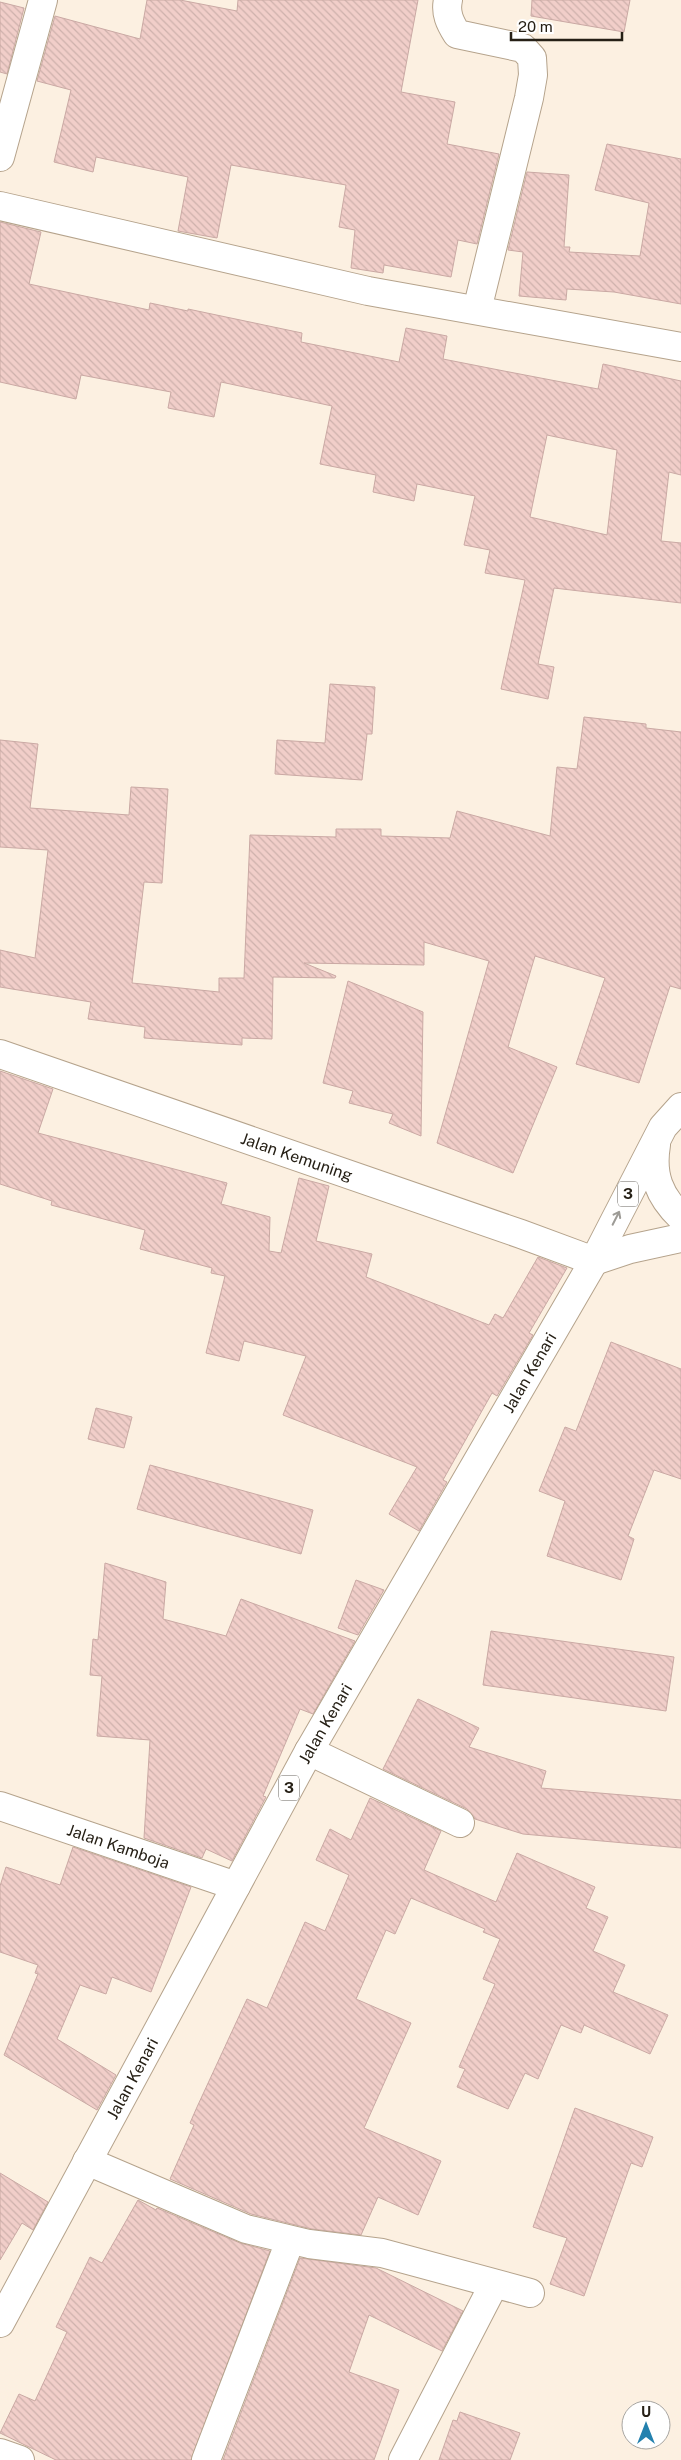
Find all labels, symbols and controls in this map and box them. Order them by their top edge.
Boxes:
scale bar [511,10,622,42]
text: 20 m [518,18,553,35]
street label: Jalan Kemuning [238,1129,355,1185]
road number: 3 [618,1182,638,1206]
one-way arrow [612,1211,621,1226]
street label: Jalan Kenari [499,1329,560,1416]
street label: Jalan Kenari [295,1680,356,1767]
road number: 3 [279,1776,299,1800]
street label: Jalan Kamboja [65,1820,172,1873]
street label: Jalan Kenari [103,2035,162,2123]
north arrow [621,2400,671,2450]
text: U [641,2404,651,2420]

